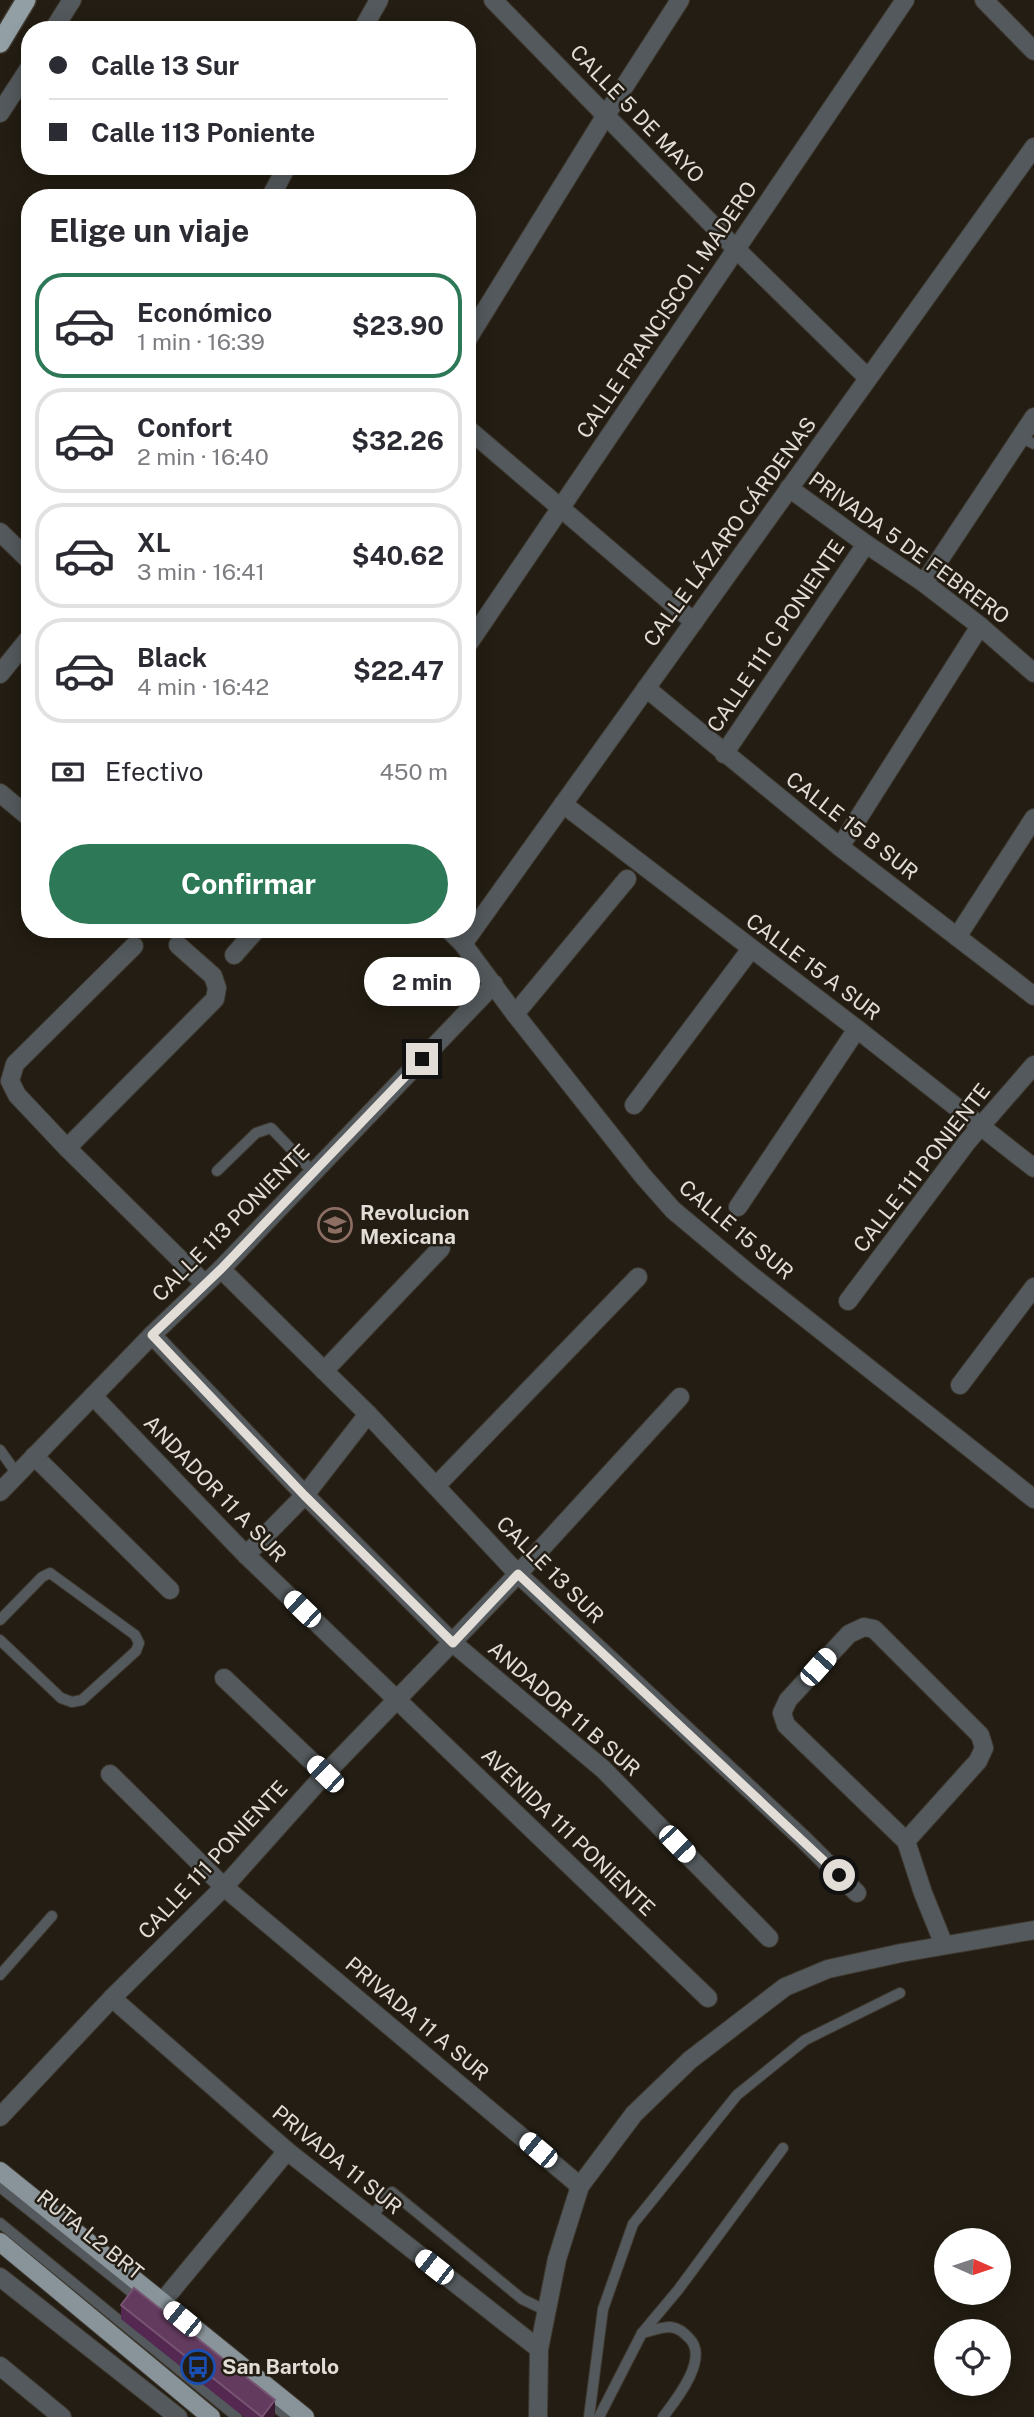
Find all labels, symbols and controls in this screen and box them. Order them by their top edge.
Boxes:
street label: CALLE 5 DE MAYO [565,39,710,188]
text: Calle 13 Sur [91,50,239,81]
text: Calle 113 Poniente [91,117,315,148]
street label: CALLE FRANCISCO I. MADERO [571,177,762,443]
text: Elige un viaje [49,212,249,249]
icon: car [53,294,116,357]
text: Económico [137,297,272,328]
text: $23.90 [352,310,444,341]
text: 1 min · 16:39 [137,328,265,355]
icon: car [53,409,116,472]
text: Confort [137,412,233,443]
street label: CALLE LÁZARO CÁRDENAS [638,412,821,651]
text: $32.26 [351,425,444,456]
text: 2 min · 16:40 [137,443,269,470]
street label: PRIVADA 5 DE FEBRERO [804,466,1015,629]
icon: car [53,524,116,587]
text: XL [137,527,171,558]
street label: CALLE 111 C PONIENTE [702,535,849,737]
text: $40.62 [352,540,444,571]
text: 3 min · 16:41 [137,558,265,585]
icon: car [53,639,116,702]
text: Black [137,642,207,673]
text: $22.47 [353,655,444,686]
text: 4 min · 16:42 [137,673,269,700]
icon: cash [49,753,87,791]
text: Efectivo [105,756,203,787]
text: 450 m [379,758,448,785]
street label: CALLE 15 B SUR [781,766,923,885]
button: Confirmar [49,844,448,924]
street label: CALLE 15 A SUR [741,908,885,1025]
callout: 2 min [364,958,480,1006]
text: 2 min [392,968,452,995]
route end [406,1043,438,1075]
street label: CALLE 111 PONIENTE [848,1078,995,1257]
street label: CALLE 113 PONIENTE [147,1139,314,1306]
street label: CALLE 15 SUR [674,1175,799,1285]
place label: Revolucion Mexicana [360,1200,470,1249]
school or university icon: Revolucion Mexicana [316,1206,354,1244]
street label: ANDADOR 11 A SUR [139,1410,292,1567]
street label: CALLE 13 SUR [492,1511,609,1628]
car [280,1587,325,1631]
street label: ANDADOR 11 B SUR [483,1636,645,1781]
car [797,1644,840,1690]
street label: AVENIDA 111 PONIENTE [476,1742,660,1921]
car [303,1752,348,1796]
street label: CALLE 111 PONIENTE [133,1775,292,1944]
car [655,1822,700,1866]
route start [823,1859,855,1891]
street label: PRIVADA 11 A SUR [341,1951,494,2086]
street label: PRIVADA 11 SUR [268,2100,407,2219]
car [516,2128,561,2172]
street label: RUTA L2 BRT [32,2184,149,2285]
north arrow [934,2228,1012,2305]
map controls [934,2228,1011,2396]
car [411,2246,458,2288]
car [160,2298,205,2340]
button: locate [934,2319,1011,2396]
bus stop icon: San Bartolo [179,2348,217,2386]
place label: San Bartolo [222,2354,339,2379]

